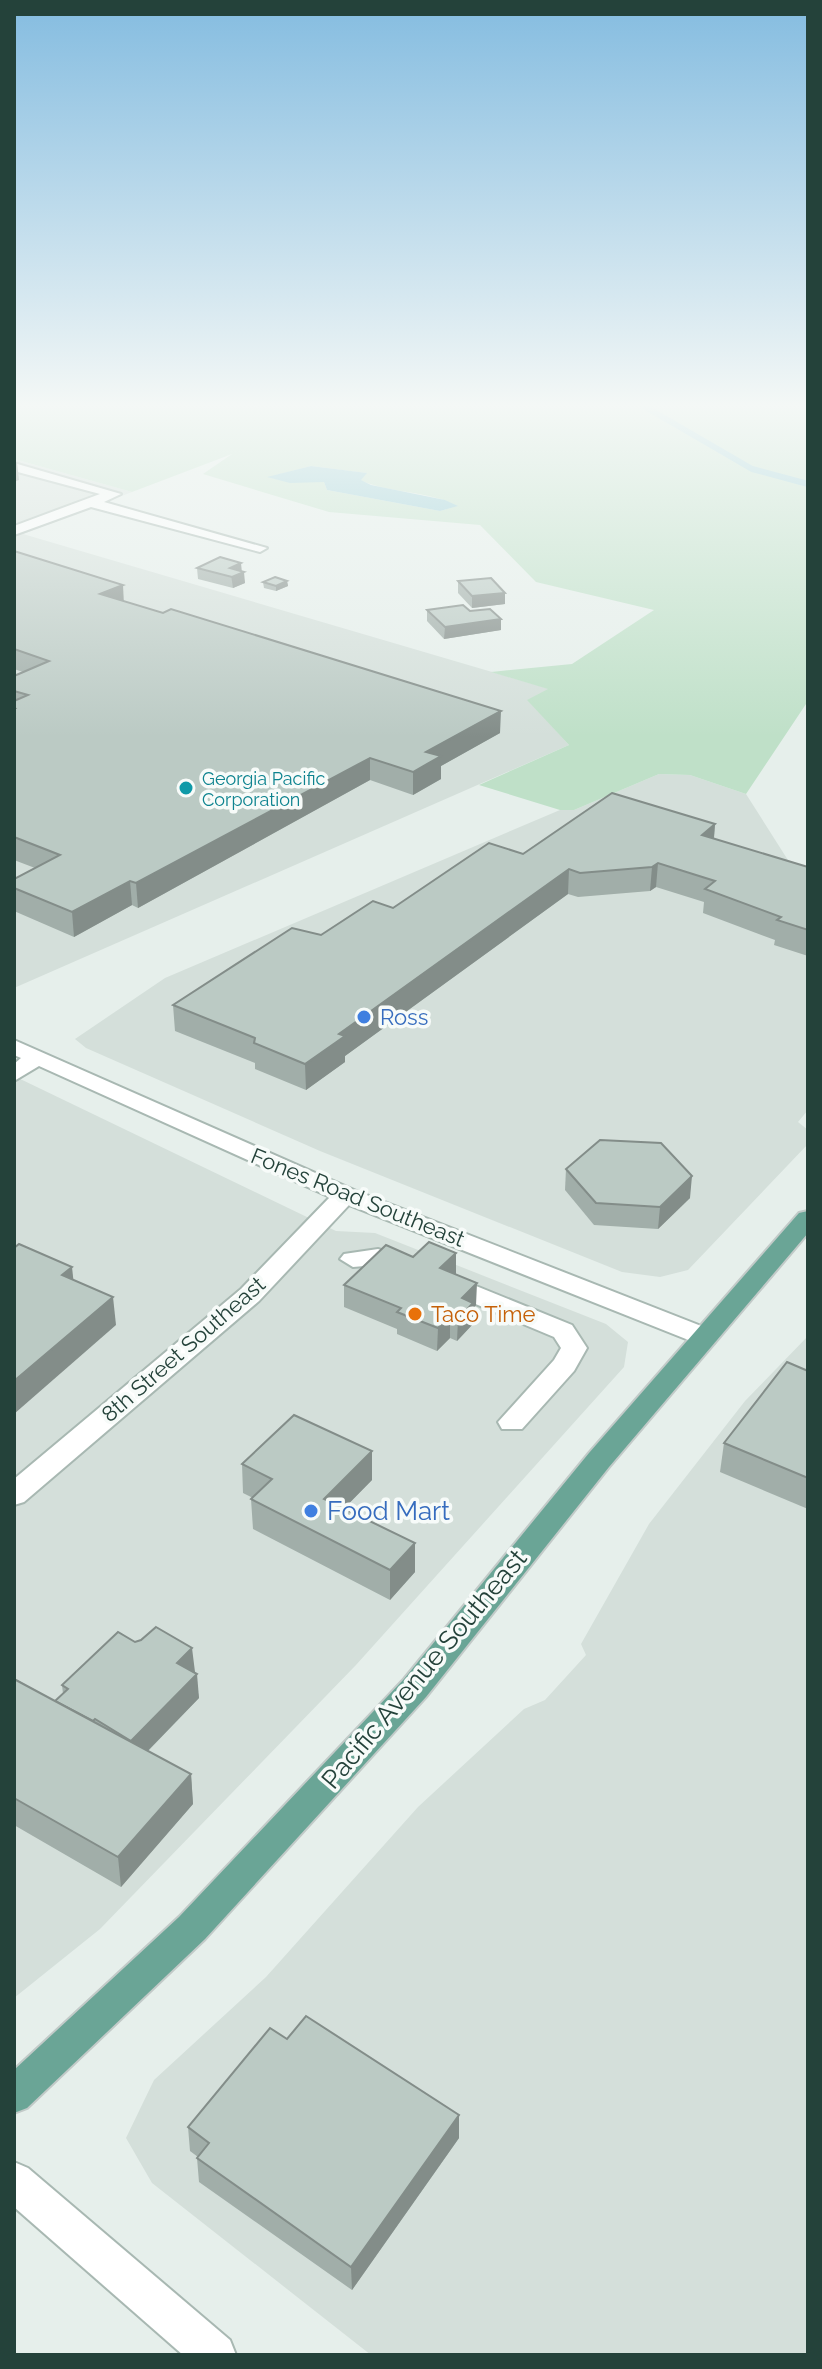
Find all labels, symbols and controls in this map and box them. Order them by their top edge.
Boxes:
place label: Georgia Pacific Corporation [202,768,325,810]
marker: Georgia Pacific Corporation [177,779,195,797]
place label: Ross [380,1004,428,1030]
marker: Ross [355,1008,373,1026]
street label: Fones Road Southeast [247,1142,469,1252]
street label: 8th Street Southeast [96,1271,271,1427]
place label: Taco Time [431,1301,536,1327]
marker: Taco Time [406,1305,424,1323]
place label: Food Mart [327,1496,450,1526]
marker: Food Mart [302,1502,320,1520]
street label: Pacific Avenue Southeast [315,1543,533,1794]

